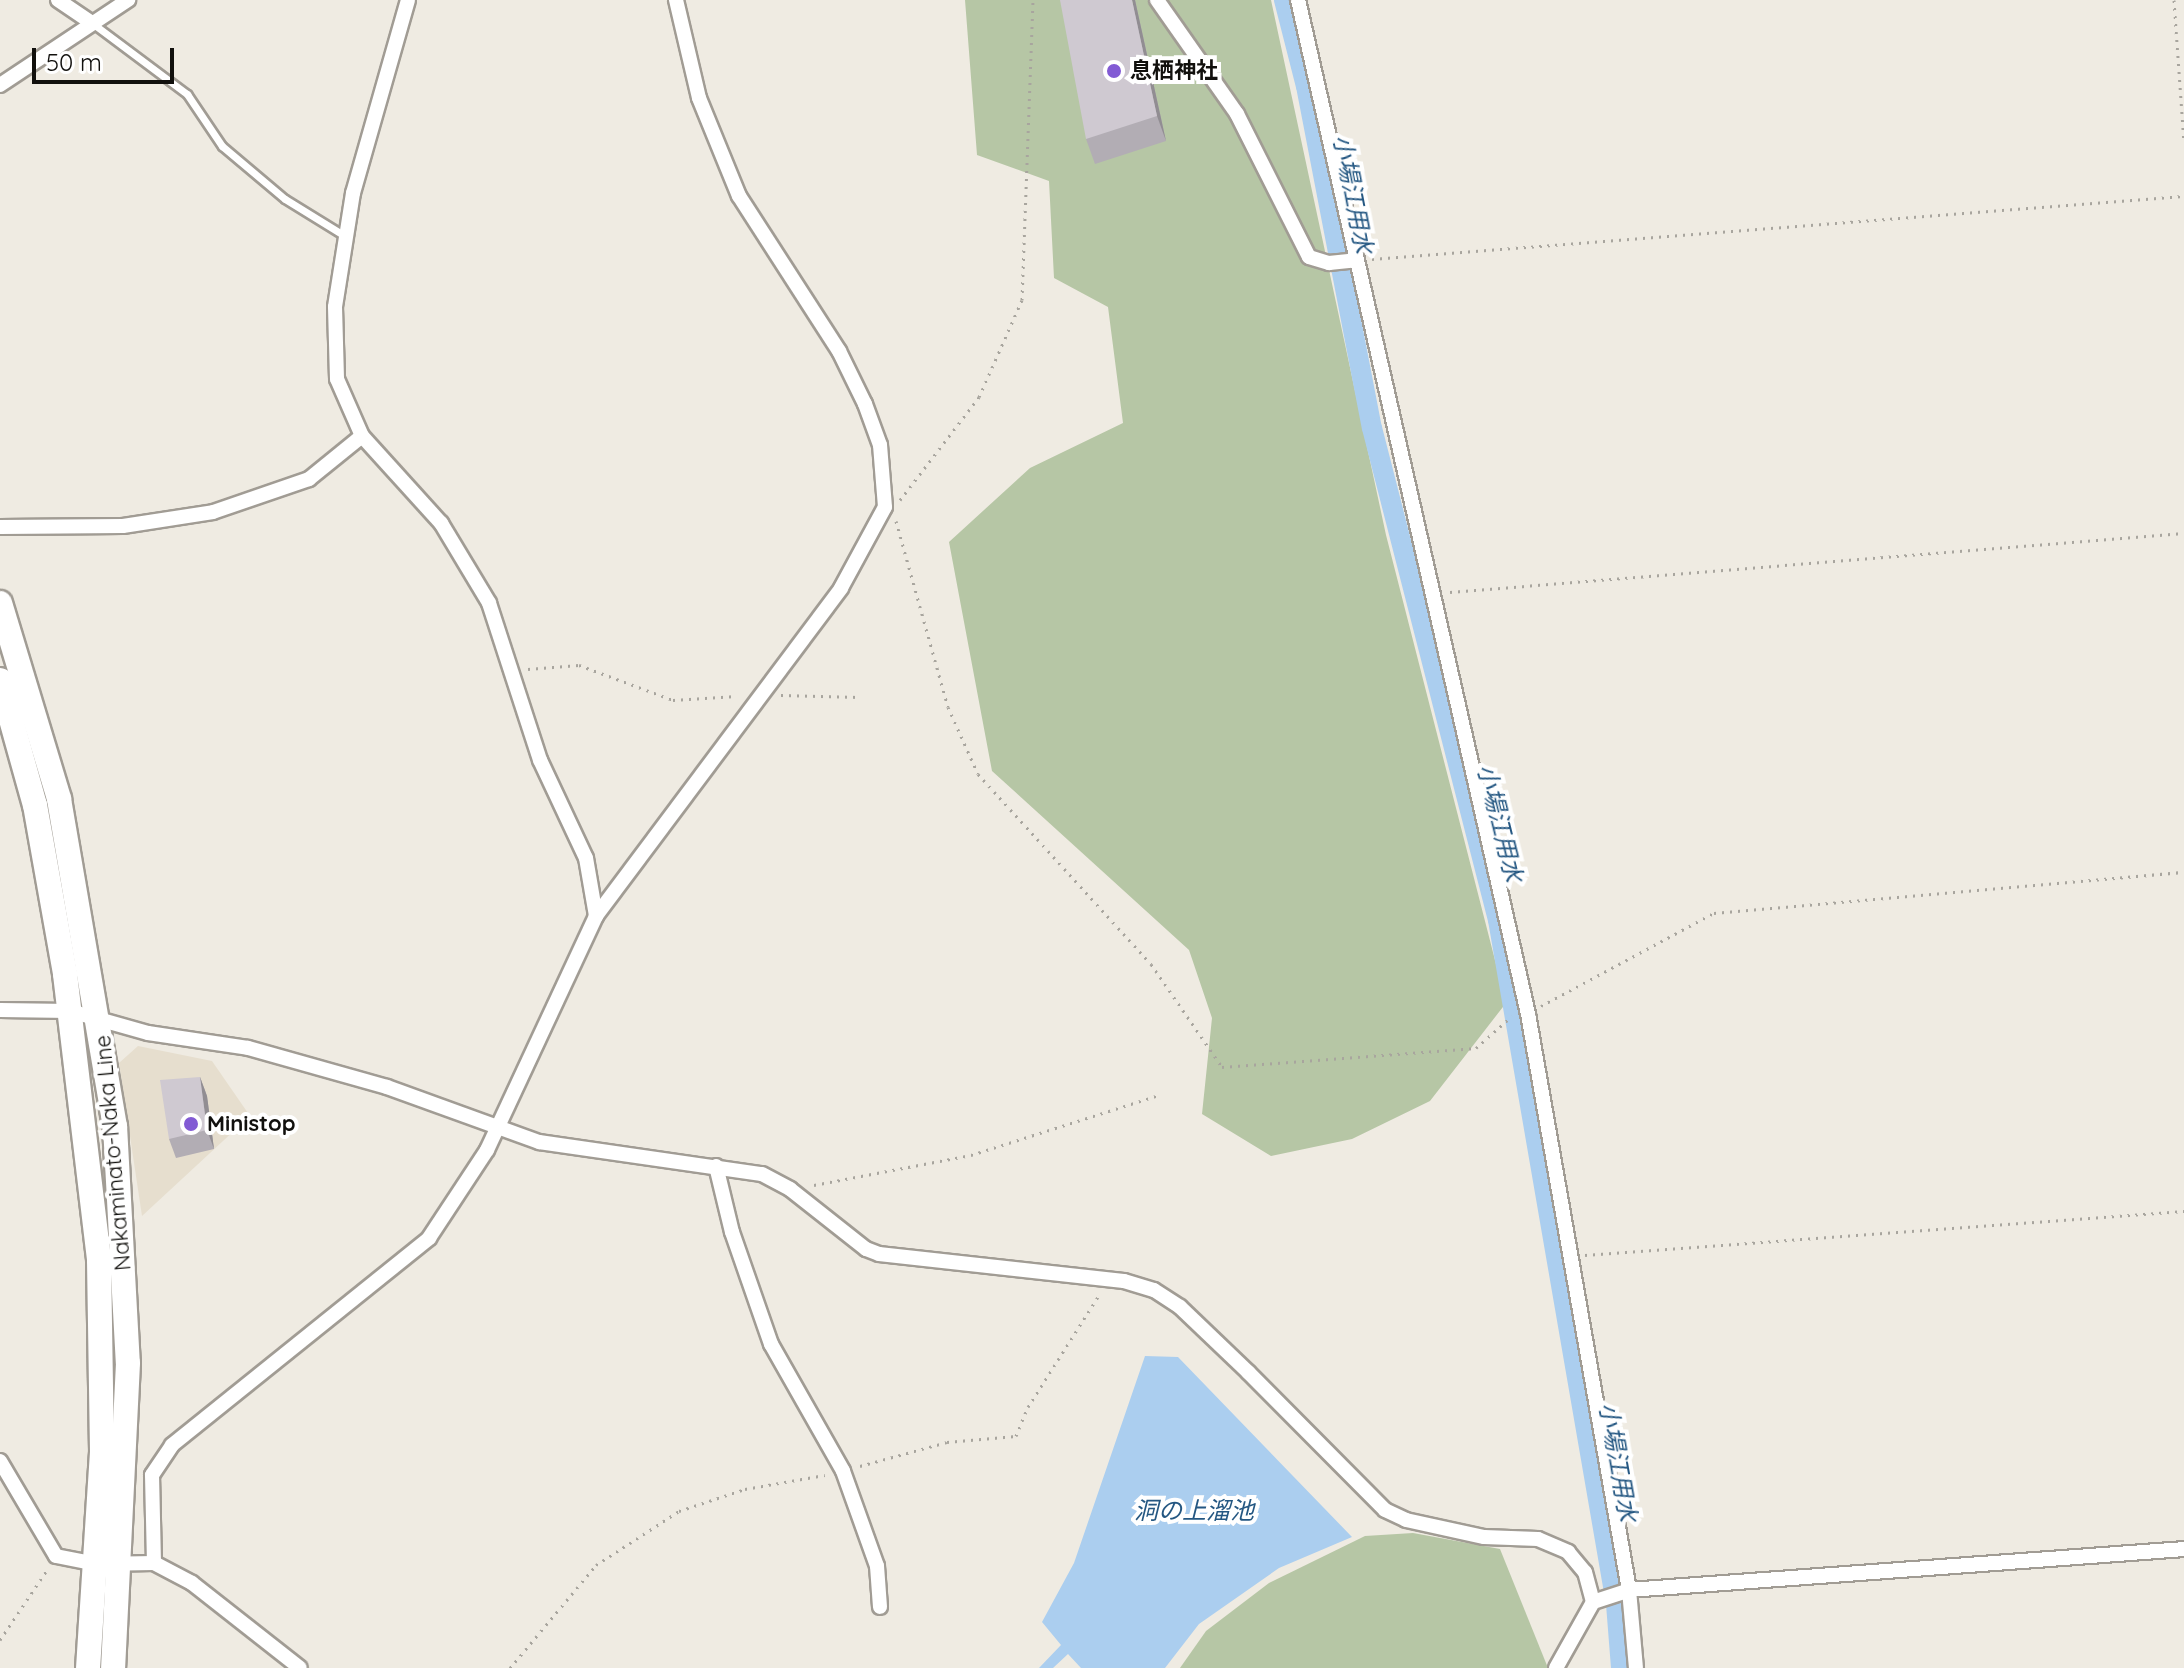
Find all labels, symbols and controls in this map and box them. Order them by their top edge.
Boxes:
scale bar [36,32,178,82]
text: 50 m [46,47,102,77]
place label: 息栖神社 [1130,58,1218,84]
marker: 息栖神社 [1105,62,1123,80]
water label: 小場江用水 [1327,132,1379,256]
water label: 小場江用水 [1472,761,1528,885]
street label: Nakaminato-Naka Line [90,1034,136,1272]
place label: Ministop [207,1111,296,1137]
marker: Ministop [182,1115,200,1133]
water label: 小場江用水 [1593,1400,1643,1524]
water label: 洞の上溜池 [1134,1497,1254,1525]

